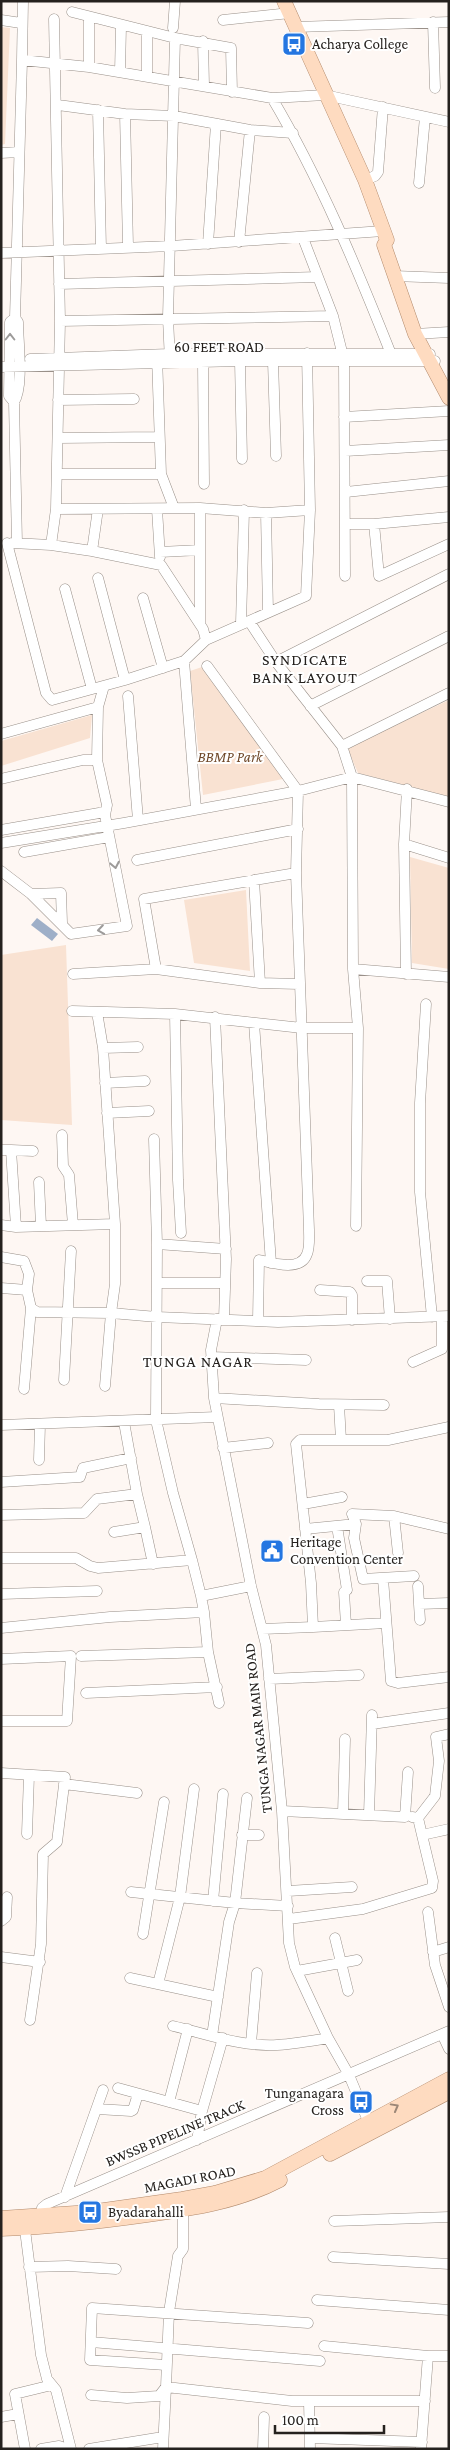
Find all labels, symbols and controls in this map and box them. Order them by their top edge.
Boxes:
bus stop icon: Acharya College [281,31,307,57]
place label: Acharya College [312,36,408,53]
one-way arrow [5,333,15,340]
street label: 60 FEET ROAD [174,339,264,355]
district label: SYNDICATE BANK LAYOUT [252,651,358,686]
park label: BBMP Park [197,749,264,765]
one-way arrow [109,861,120,869]
one-way arrow [96,924,104,935]
district label: TUNGA NAGAR [143,1353,253,1370]
place label: Heritage Convention Center [290,1534,404,1567]
public building icon: Heritage Convention Center [259,1538,285,1564]
street label: TUNGA NAGAR MAIN ROAD [241,1642,275,1814]
place label: Tunganagara Cross [265,2085,344,2118]
bus stop icon: Tunganagara Cross [348,2089,374,2115]
street label: BWSSB PIPELINE TRACK [103,2096,247,2170]
one-way arrow [390,2103,399,2113]
street label: MAGADI ROAD [143,2162,237,2196]
bus stop icon: Byadarahalli [77,2199,103,2225]
place label: Byadarahalli [108,2204,184,2221]
scale bar [275,2402,384,2434]
text: 100 m [282,2412,319,2428]

